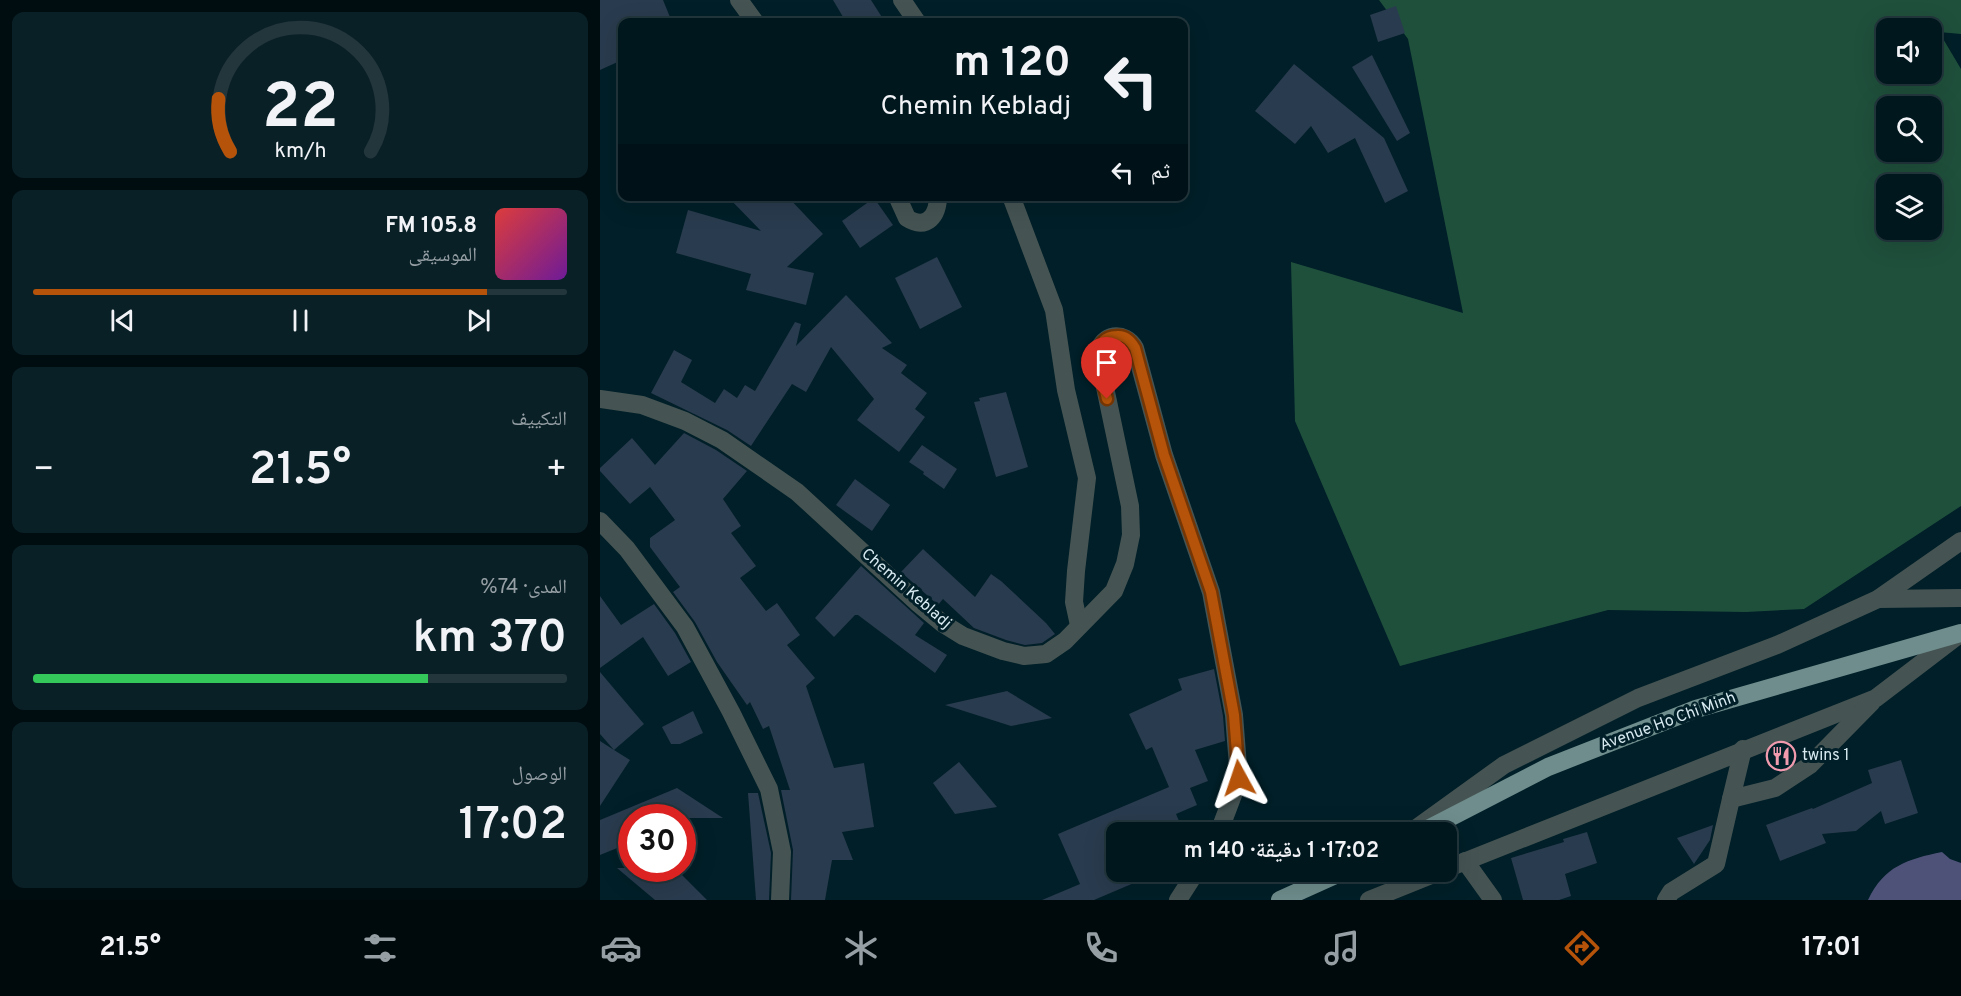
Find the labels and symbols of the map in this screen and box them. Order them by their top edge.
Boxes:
pin [1081,337,1132,399]
street label: Chemin Kebladj [857,544,955,634]
street label: Avenue Ho Chi Minh [1597,688,1739,756]
restaurant icon: twins 1 [1765,740,1797,772]
position arrow [1207,746,1271,810]
place label: twins 1 [1802,746,1850,766]
speed limit sign: 30 [618,804,696,882]

